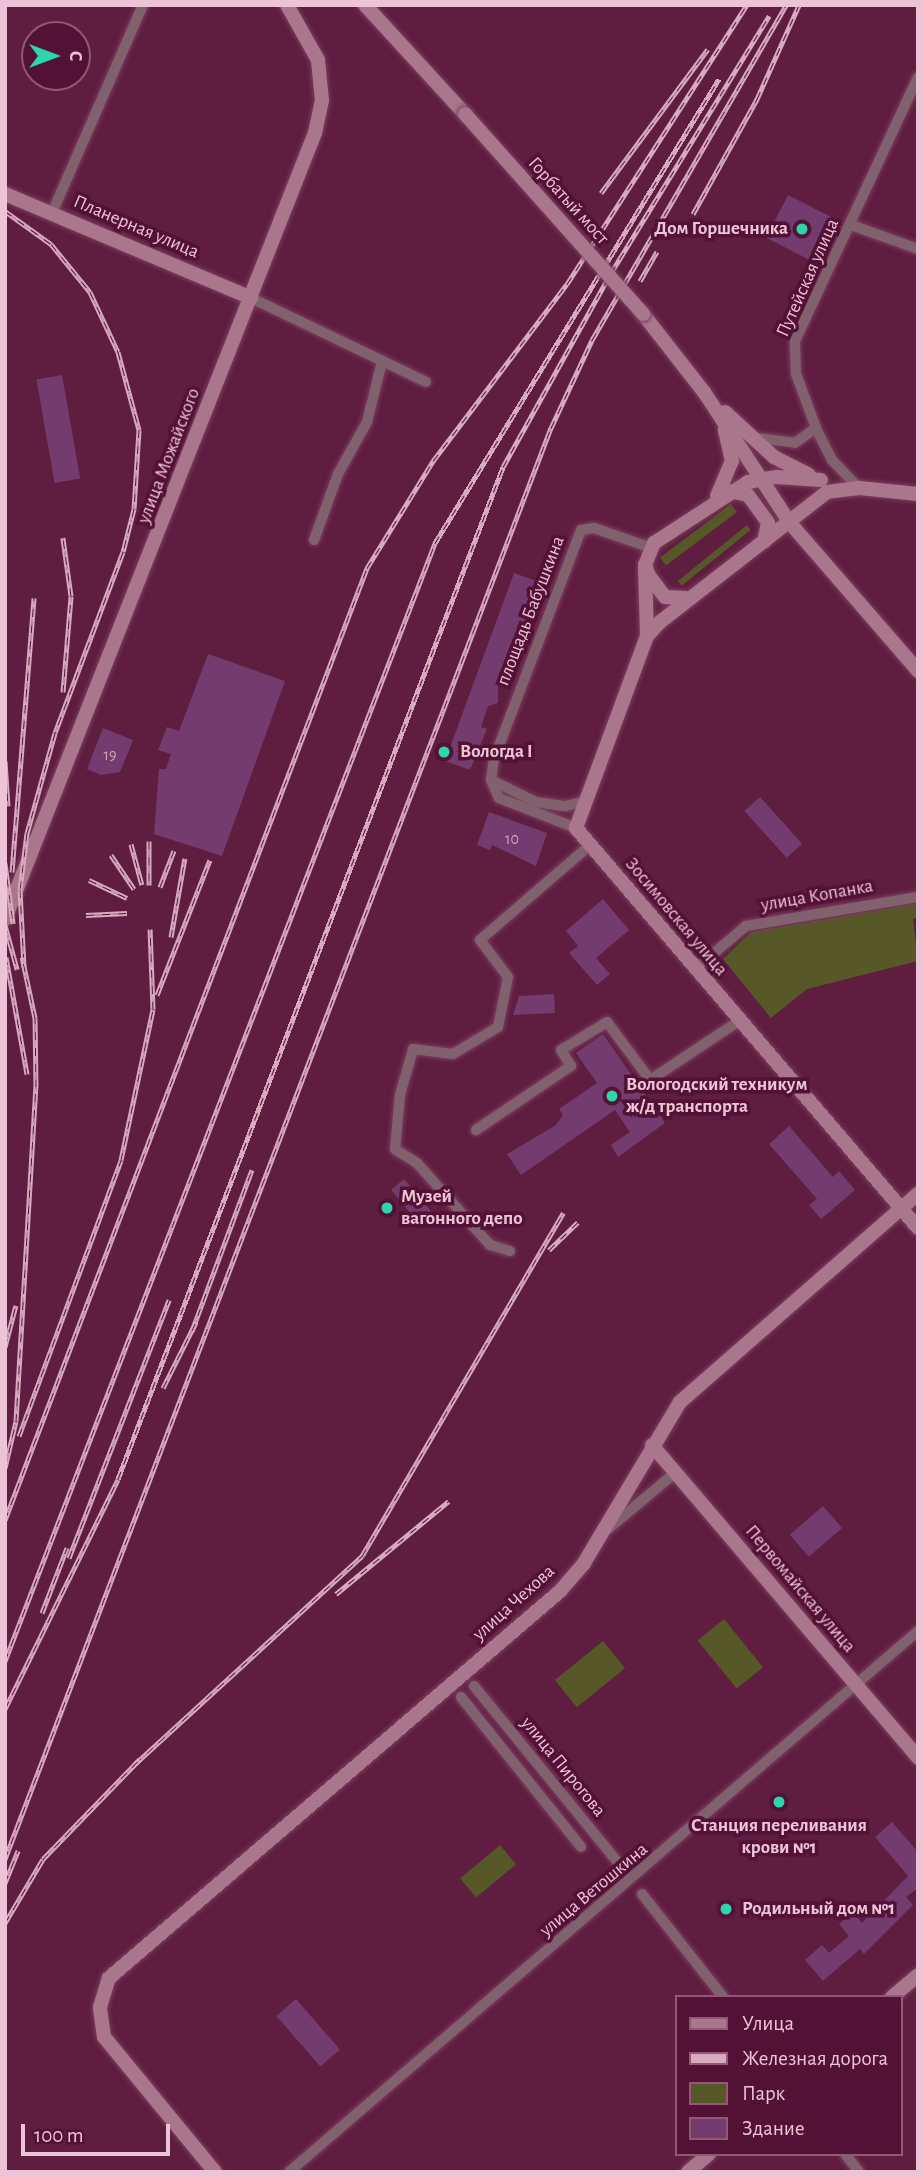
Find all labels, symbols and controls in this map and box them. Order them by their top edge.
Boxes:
north arrow [21,21,91,91]
text: С [66,51,85,61]
street label: Горбатый мост [523,152,613,250]
street label: Планерная улица [70,190,202,264]
street label: Путейская улица [772,215,844,341]
place label: Дом Горшечника [654,218,788,240]
marker: Дом Горшечника [794,221,810,237]
street label: улица Можайского [133,385,205,527]
street label: площадь Бабушкина [492,533,570,689]
place label: Вологда I [460,741,533,763]
marker: Вологда I [434,742,454,762]
house number: 19 [103,745,117,765]
house number: 10 [505,829,519,849]
street label: Зосимовская улица [620,853,732,981]
street label: улица Копанка [759,875,875,917]
place label: Вологодский техникум ж/д транспорта [626,1074,807,1118]
marker: Вологодский техникум ж/д транспорта [604,1088,620,1104]
place label: Музей вагонного депо [401,1186,523,1230]
marker: Музей вагонного депо [379,1200,395,1216]
street label: Первомайская улица [740,1520,860,1658]
street label: улица Чехова [468,1560,560,1646]
street label: улица Пирогова [516,1712,610,1822]
marker: Станция переливания крови №1 [769,1792,789,1812]
place label: Станция переливания крови №1 [691,1815,867,1859]
street label: улица Ветошкина [535,1838,653,1942]
place label: Родильный дом №1 [742,1898,895,1920]
marker: Родильный дом №1 [716,1899,736,1919]
legend [674,1995,902,2156]
text: Улица [742,2013,794,2034]
text: Железная дорога [742,2048,888,2069]
text: Парк [742,2083,785,2104]
scale bar [24,2110,173,2154]
text: Здание [742,2118,805,2139]
text: 100 m [34,2125,84,2146]

